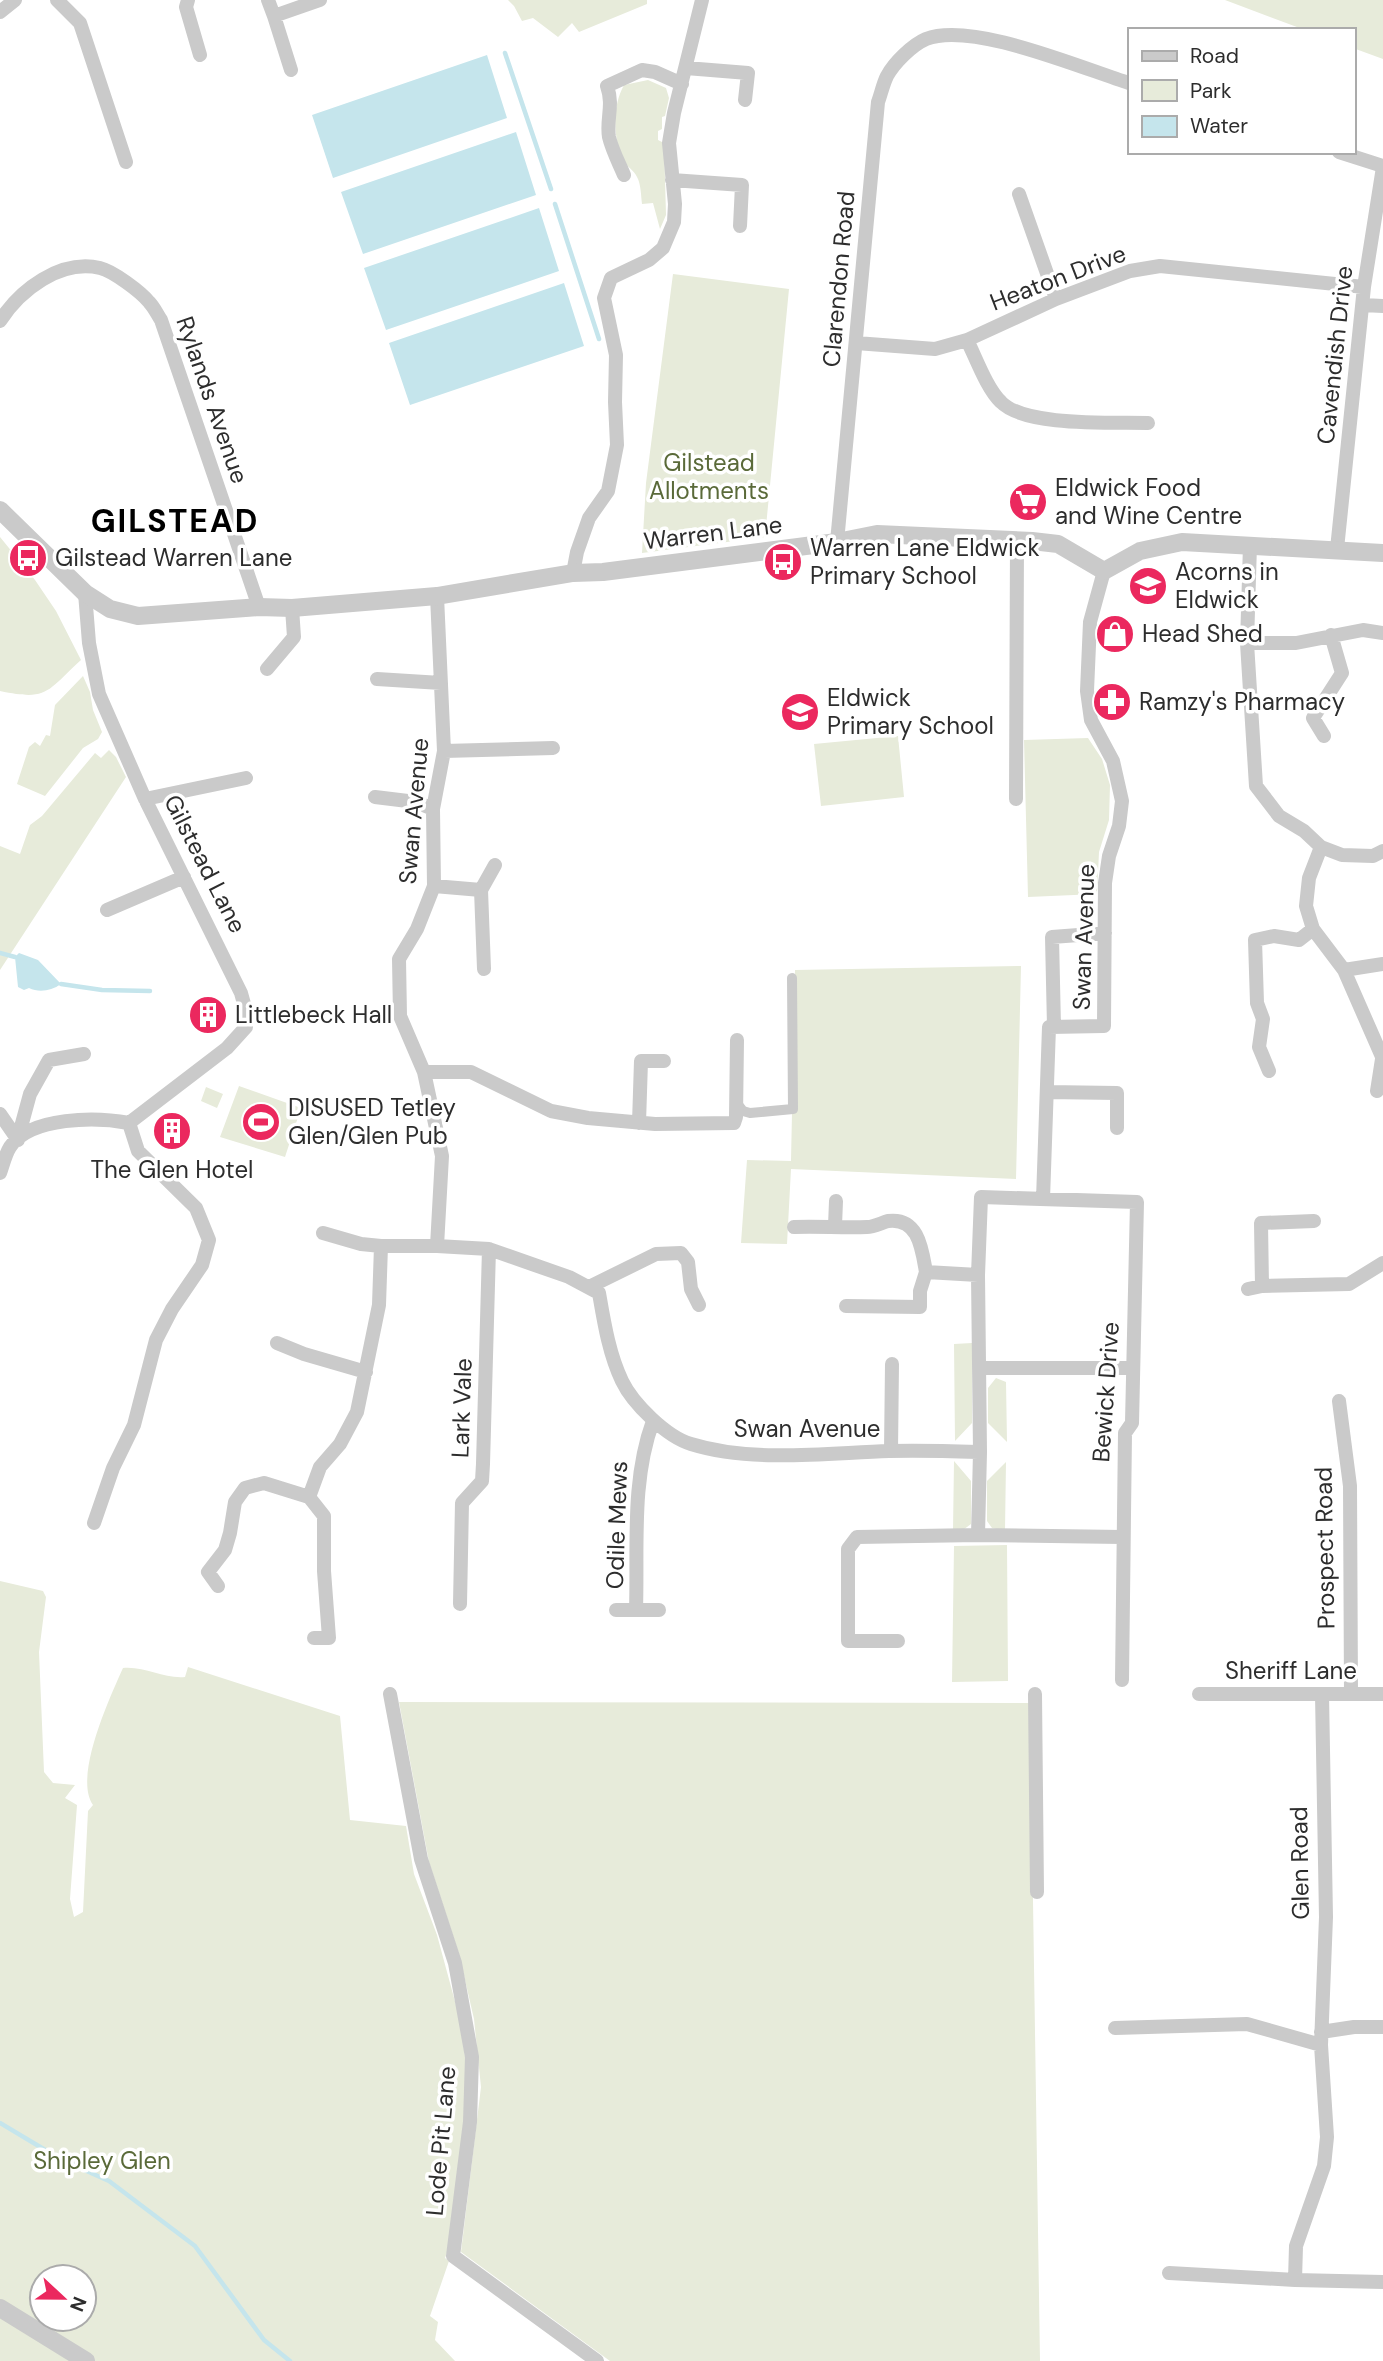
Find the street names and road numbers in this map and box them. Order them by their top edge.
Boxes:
street label: Clarendon Road [815,190,862,368]
street label: Heaton Drive [986,237,1130,318]
street label: Cavendish Drive [1310,264,1359,446]
street label: Rylands Avenue [169,312,256,488]
street label: Warren Lane [642,509,784,556]
street label: Swan Avenue [392,737,435,885]
street label: Gilstead Lane [157,789,254,938]
street label: Swan Avenue [1065,863,1102,1011]
street label: Bewick Drive [1085,1321,1126,1463]
street label: Lark Vale [444,1358,479,1458]
street label: Swan Avenue [734,1413,880,1444]
street label: Odile Mews [599,1460,634,1590]
street label: Prospect Road [1308,1467,1341,1629]
street label: Sheriff Lane [1225,1655,1357,1686]
street label: Glen Road [1283,1806,1316,1920]
street label: Lode Pit Lane [419,2065,462,2217]

